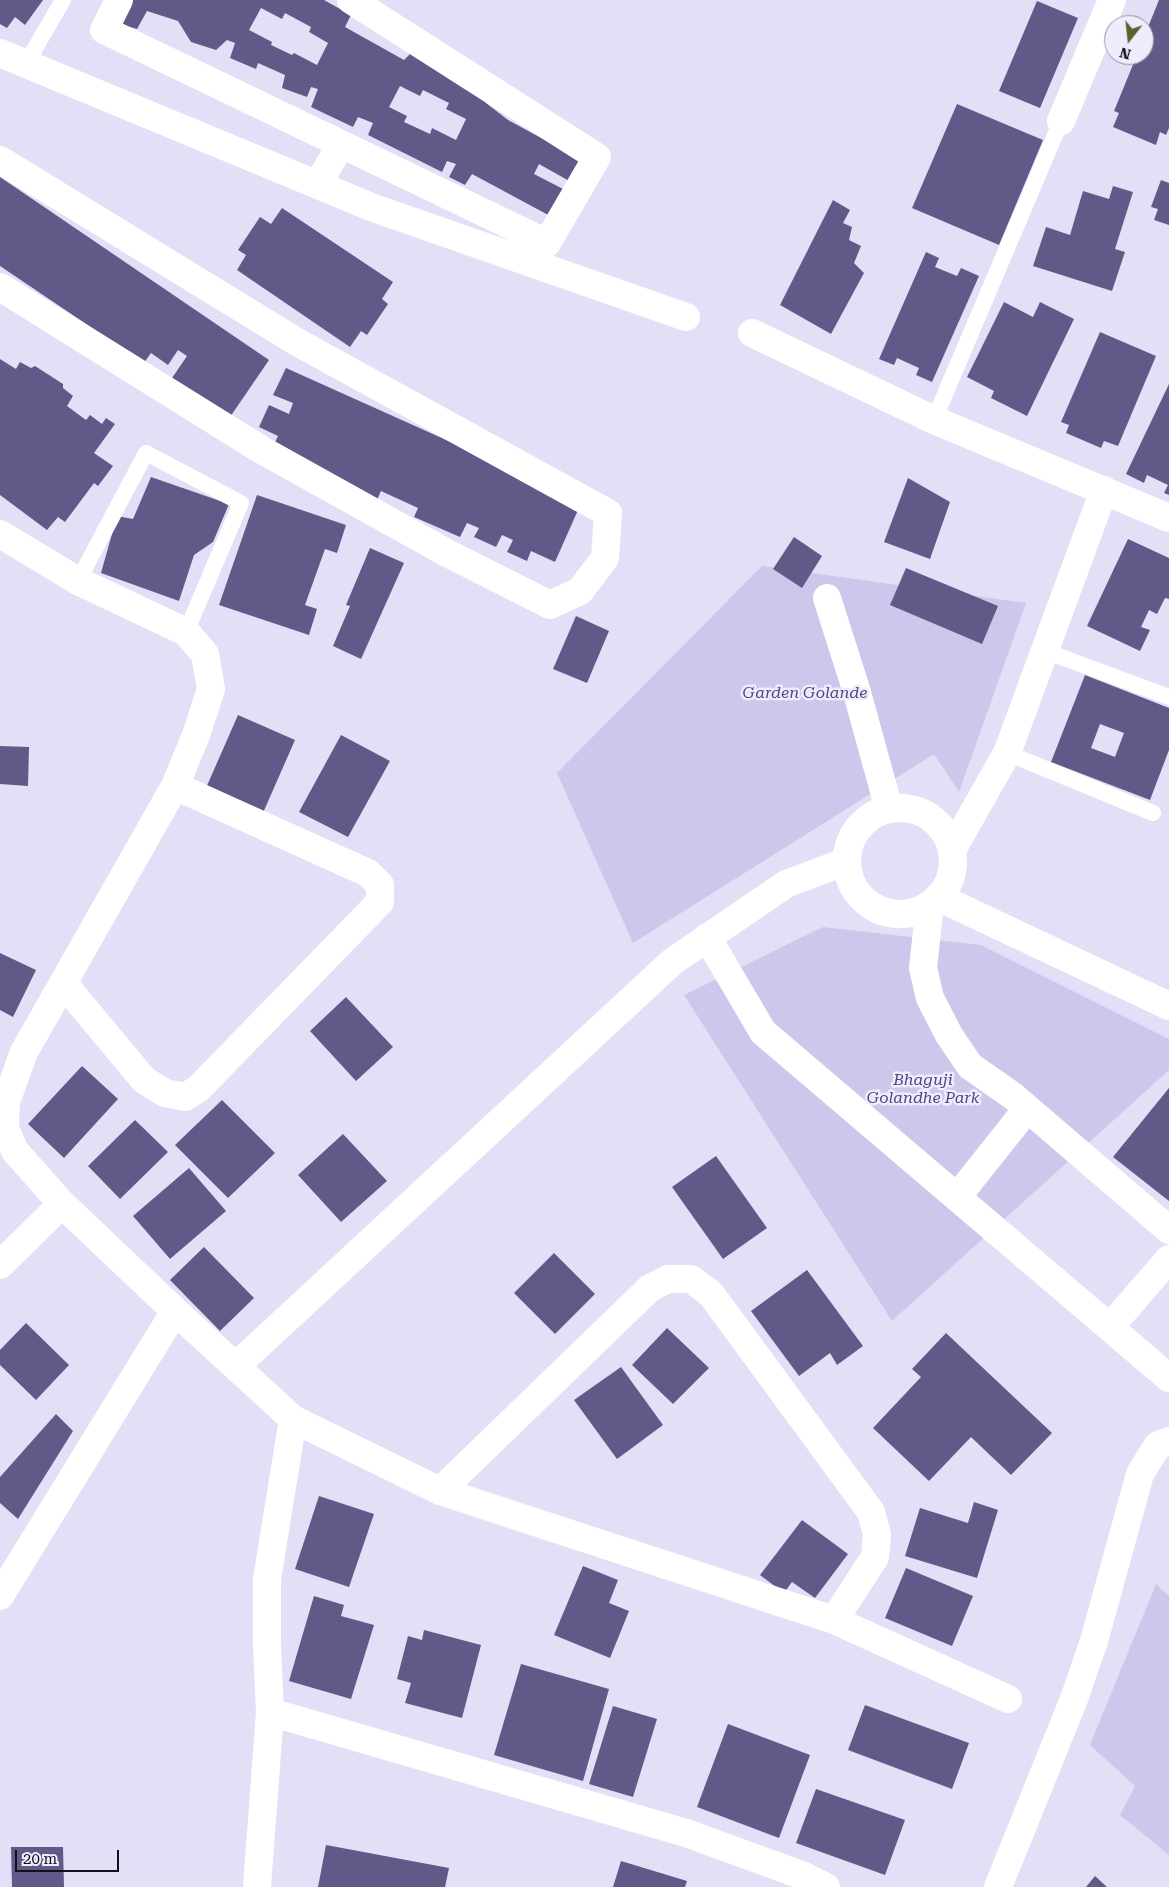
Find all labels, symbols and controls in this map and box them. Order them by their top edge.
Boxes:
north arrow [1104,15,1154,65]
text: N [1118,44,1133,63]
park label: Garden Golande [743,683,867,703]
park label: Bhaguji Golandhe Park [867,1070,979,1108]
scale bar [18,1840,121,1872]
text: 20 m [23,1850,57,1868]

